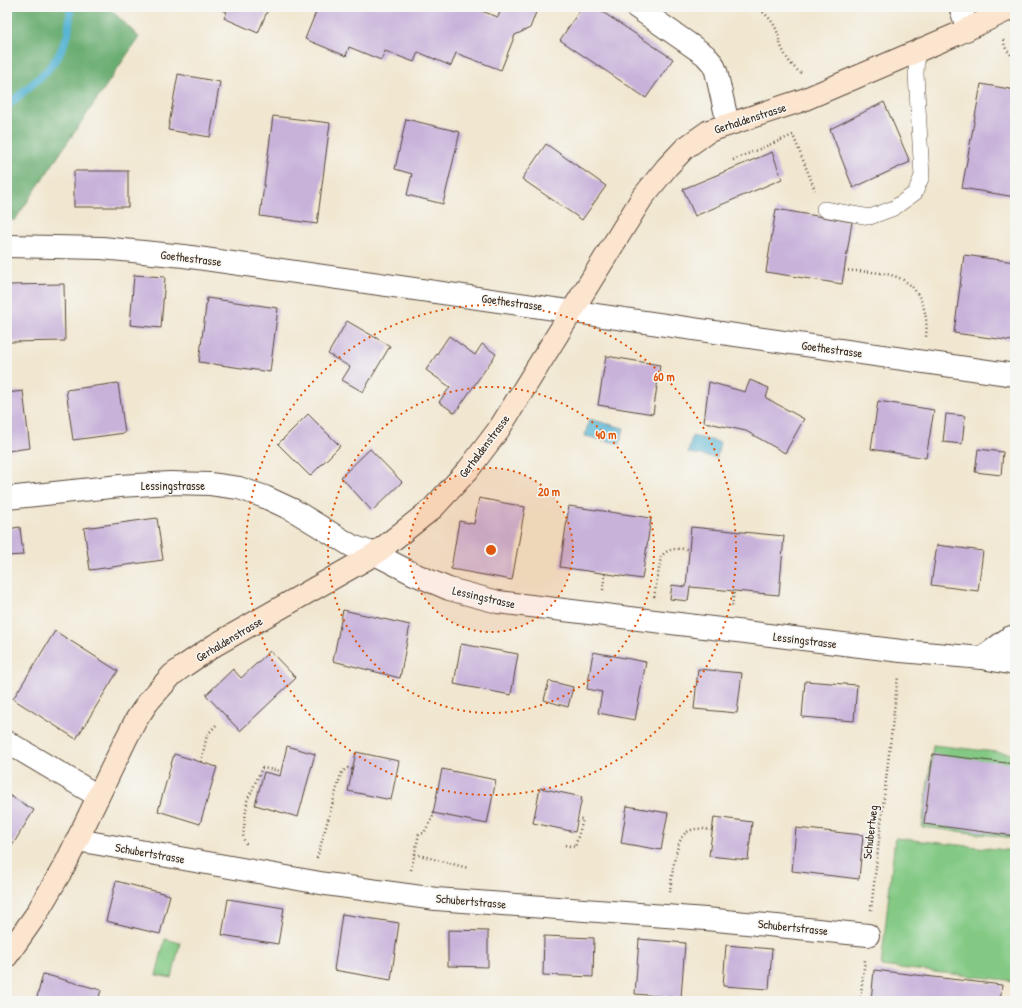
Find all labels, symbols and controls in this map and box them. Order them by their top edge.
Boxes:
street label: Gerhaldenstrasse [712,98,789,138]
street label: Goethestrasse [159,246,223,270]
street label: Goethestrasse [480,289,544,315]
street label: Goethestrasse [800,336,864,362]
text: 60 m [653,368,675,385]
street label: Gerhaldenstrasse [455,411,514,481]
text: 40 m [596,426,616,443]
street label: Lessingstrasse [141,477,205,494]
text: 20 m [538,483,560,500]
centre of rings [484,543,498,557]
street label: Lessingstrasse [451,582,517,613]
street label: Gerhaldenstrasse [192,612,266,666]
street label: Lessingstrasse [772,628,838,652]
street label: Schubertweg [858,804,882,860]
street label: Schubertstrasse [114,839,186,868]
street label: Schubertstrasse [435,889,507,913]
street label: Schubertstrasse [757,915,829,939]

